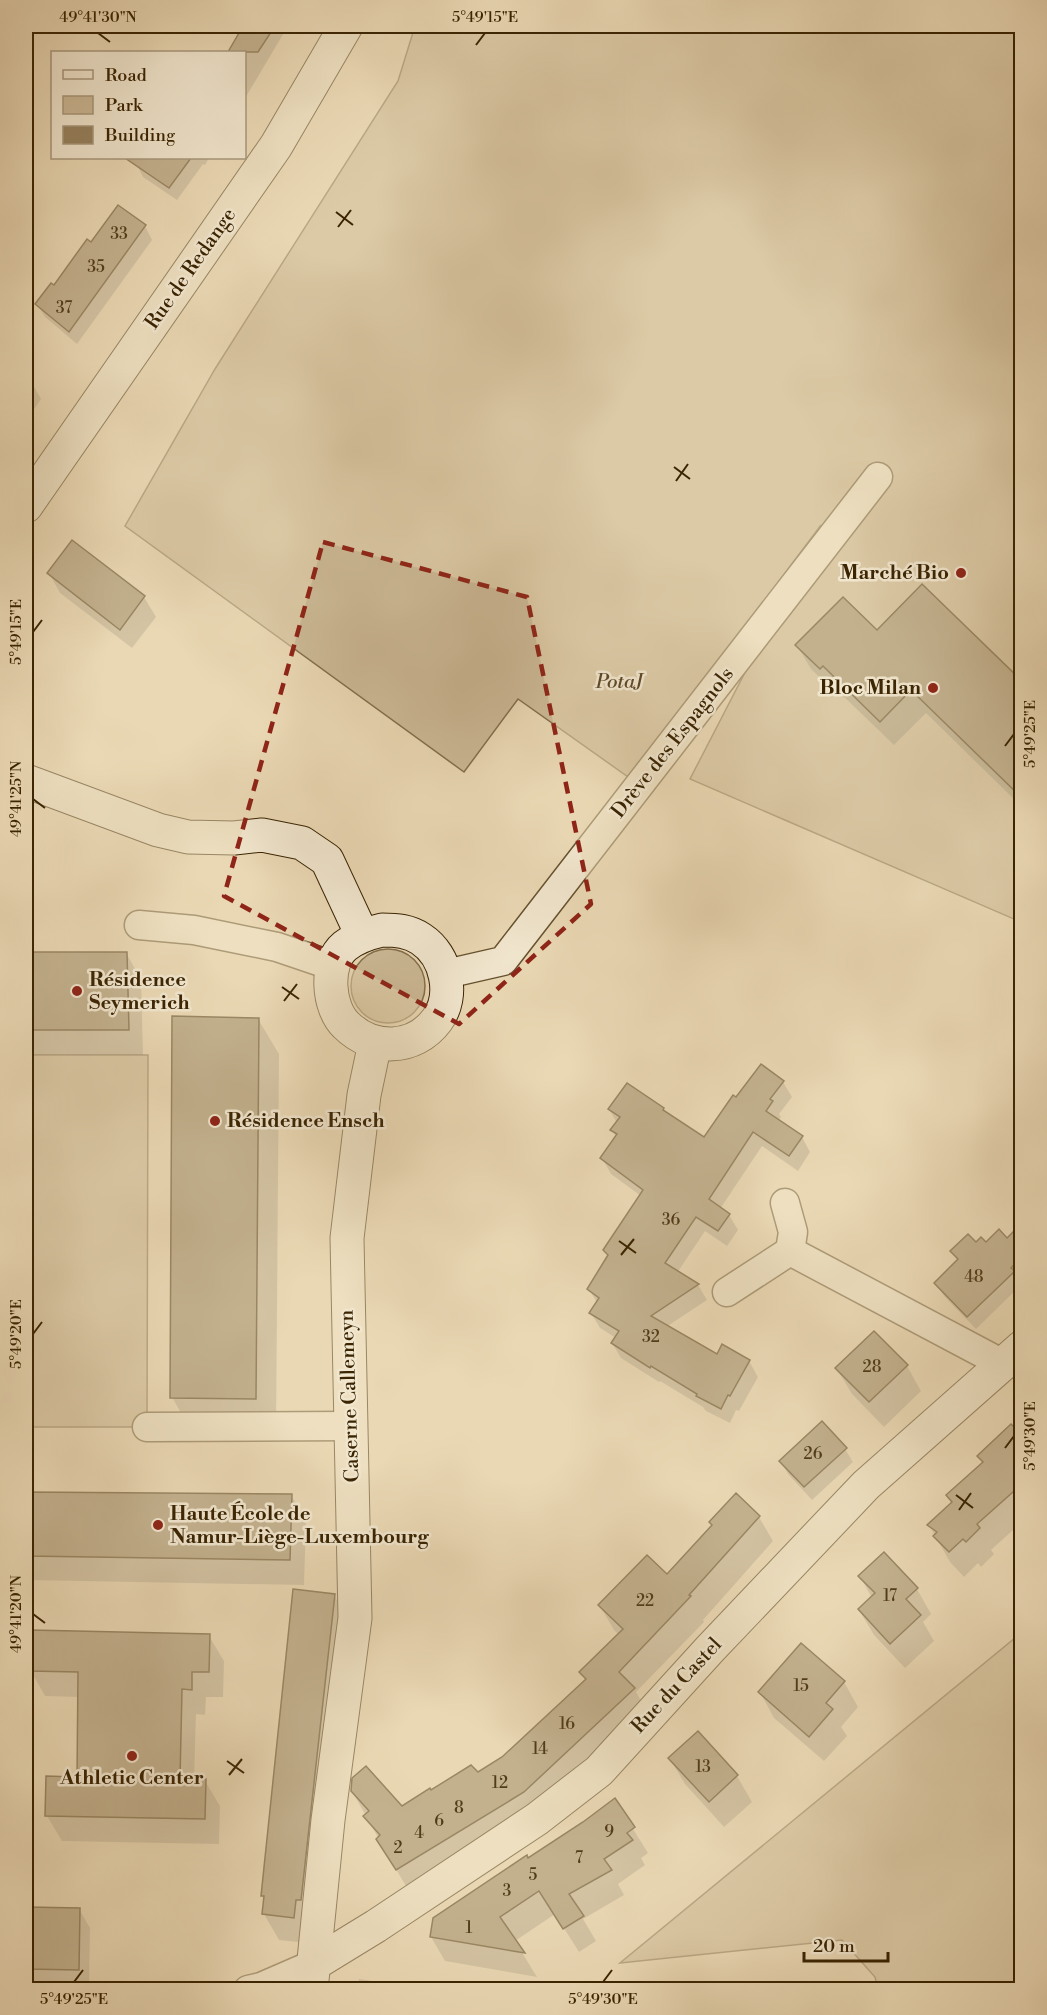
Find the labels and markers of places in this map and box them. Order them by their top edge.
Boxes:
place label: Marché Bio [840,561,949,586]
marker: Marché Bio [954,566,968,580]
place label: Bloc Milan [819,676,922,701]
marker: Bloc Milan [926,681,940,695]
place label: Résidence Seymerich [89,968,190,1016]
marker: Résidence Seymerich [70,984,84,998]
place label: Résidence Ensch [227,1109,385,1134]
marker: Résidence Ensch [208,1114,222,1128]
place label: Haute École de Namur-Liège-Luxembourg [170,1501,429,1550]
marker: Haute École de Namur-Liège-Luxembourg [151,1518,165,1532]
marker: Athletic Center [125,1749,139,1763]
place label: Athletic Center [59,1766,204,1791]

